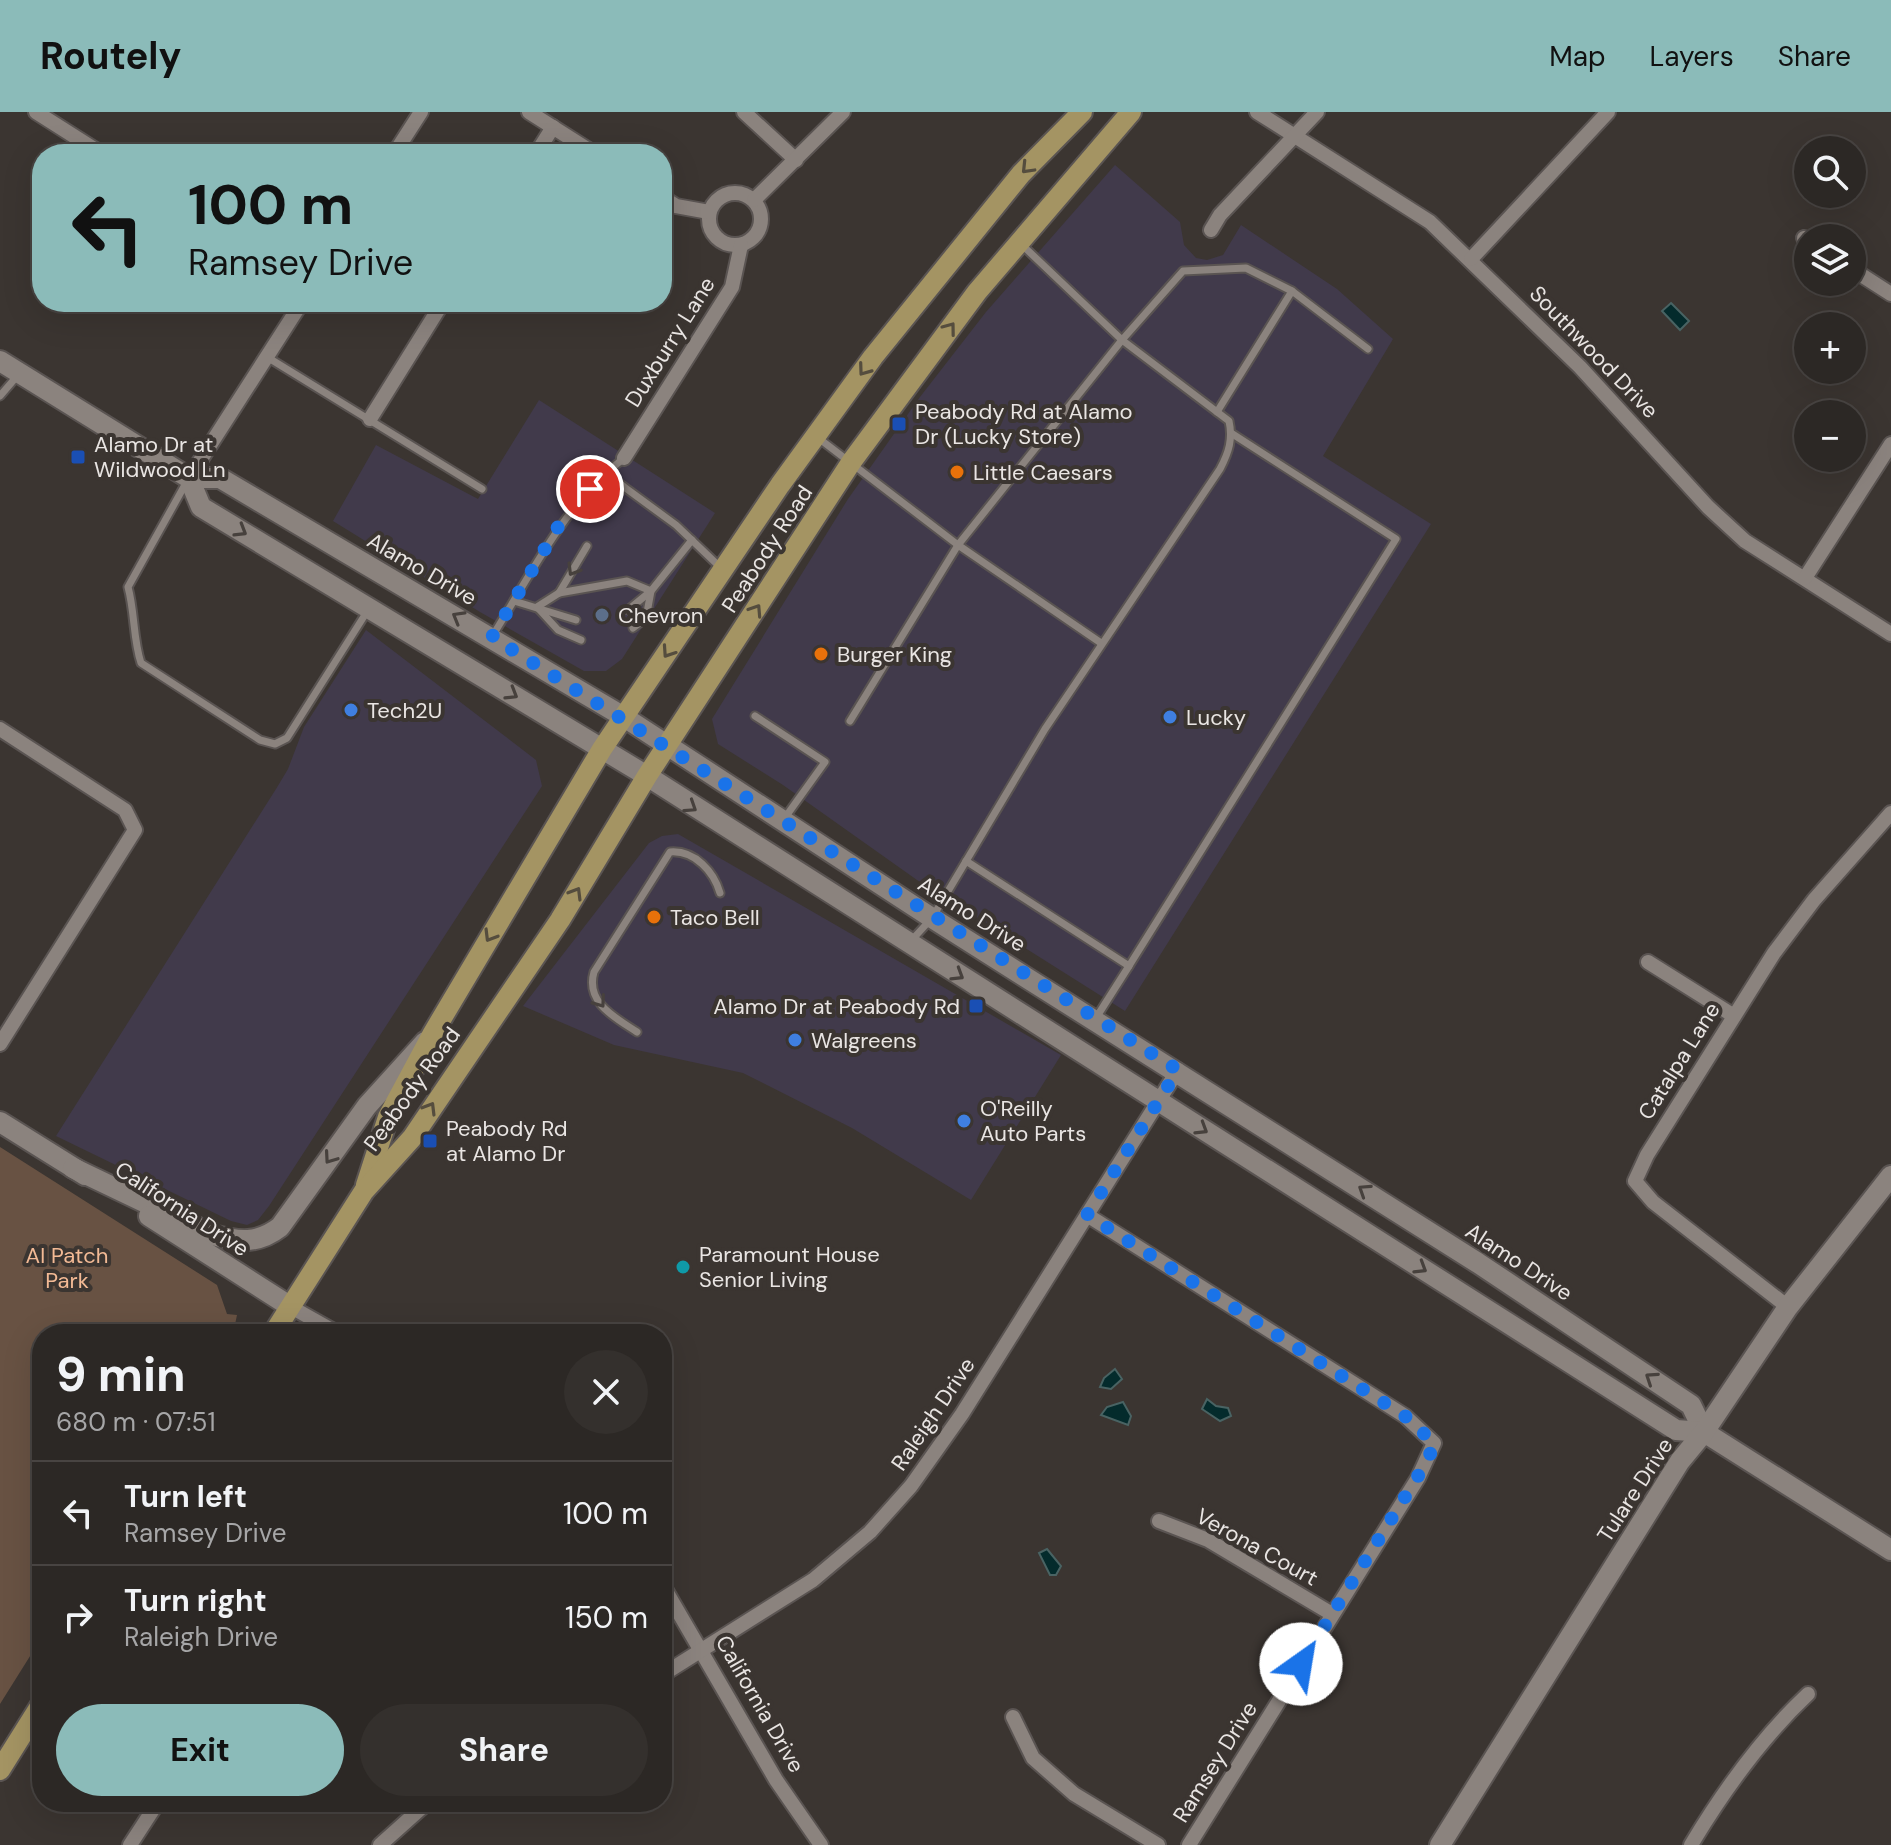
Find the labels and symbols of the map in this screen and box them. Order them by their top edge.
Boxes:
one-way arrow [1022,159,1037,173]
street label: Duxburry Lane [618,272,722,412]
street label: Southwood Drive [1523,279,1665,425]
one-way arrow [940,323,955,337]
one-way arrow [859,361,874,375]
place label: Peabody Rd at Alamo Dr (Lucky Store) [915,397,1133,451]
marker: Peabody Rd at Alamo Dr (Lucky Store) [890,415,908,433]
place label: Alamo Dr at Wildwood Ln [94,430,226,484]
marker: Alamo Dr at Wildwood Ln [69,448,87,466]
pin [556,455,624,523]
place label: Little Caesars [973,458,1113,487]
marker: Little Caesars [948,463,966,481]
street label: Peabody Road [715,480,819,618]
one-way arrow [232,521,247,537]
street label: Alamo Drive [362,526,482,612]
one-way arrow [567,561,583,576]
place label: Chevron [618,601,703,630]
one-way arrow [746,604,761,619]
marker: Chevron [593,606,611,624]
one-way arrow [452,612,466,627]
place label: Burger King [837,640,952,669]
one-way arrow [662,644,677,658]
marker: Burger King [812,645,830,663]
one-way arrow [503,684,518,700]
place label: Tech2U [367,696,442,725]
marker: Tech2U [342,701,360,719]
place label: Lucky [1186,703,1246,732]
marker: Lucky [1161,708,1179,726]
one-way arrow [682,797,696,812]
street label: Alamo Drive [913,869,1031,959]
one-way arrow [566,887,582,902]
place label: Taco Bell [670,903,760,932]
marker: Taco Bell [645,908,663,926]
one-way arrow [484,927,500,942]
one-way arrow [949,966,964,981]
place label: Alamo Dr at Peabody Rd [713,992,960,1021]
one-way arrow [590,993,605,1008]
marker: Alamo Dr at Peabody Rd [967,997,985,1015]
street label: Catalpa Lane [1631,997,1727,1125]
street label: Peabody Road [357,1021,467,1157]
place label: Walgreens [811,1026,917,1055]
marker: Walgreens [786,1031,804,1049]
place label: O'Reilly Auto Parts [980,1094,1086,1148]
one-way arrow [420,1102,436,1117]
marker: O'Reilly Auto Parts [955,1112,973,1130]
place label: Peabody Rd at Alamo Dr [446,1114,568,1168]
one-way arrow [1193,1119,1207,1134]
marker: Peabody Rd at Alamo Dr [421,1132,439,1150]
one-way arrow [325,1149,340,1163]
street label: California Drive [110,1155,254,1263]
one-way arrow [1358,1184,1372,1199]
street label: Alamo Drive [1460,1217,1578,1307]
place label: Paramount House Senior Living [699,1240,880,1294]
park label: Al Patch Park [26,1241,108,1295]
marker: Paramount House Senior Living [674,1258,692,1276]
one-way arrow [1412,1258,1427,1273]
street label: Raleigh Drive [885,1352,981,1476]
one-way arrow [1645,1373,1660,1388]
street label: Tulare Drive [1590,1432,1680,1548]
street label: Verona Court [1191,1502,1323,1592]
position arrow [1259,1622,1343,1706]
street label: California Drive [709,1630,811,1778]
street label: Ramsey Drive [1166,1696,1264,1828]

